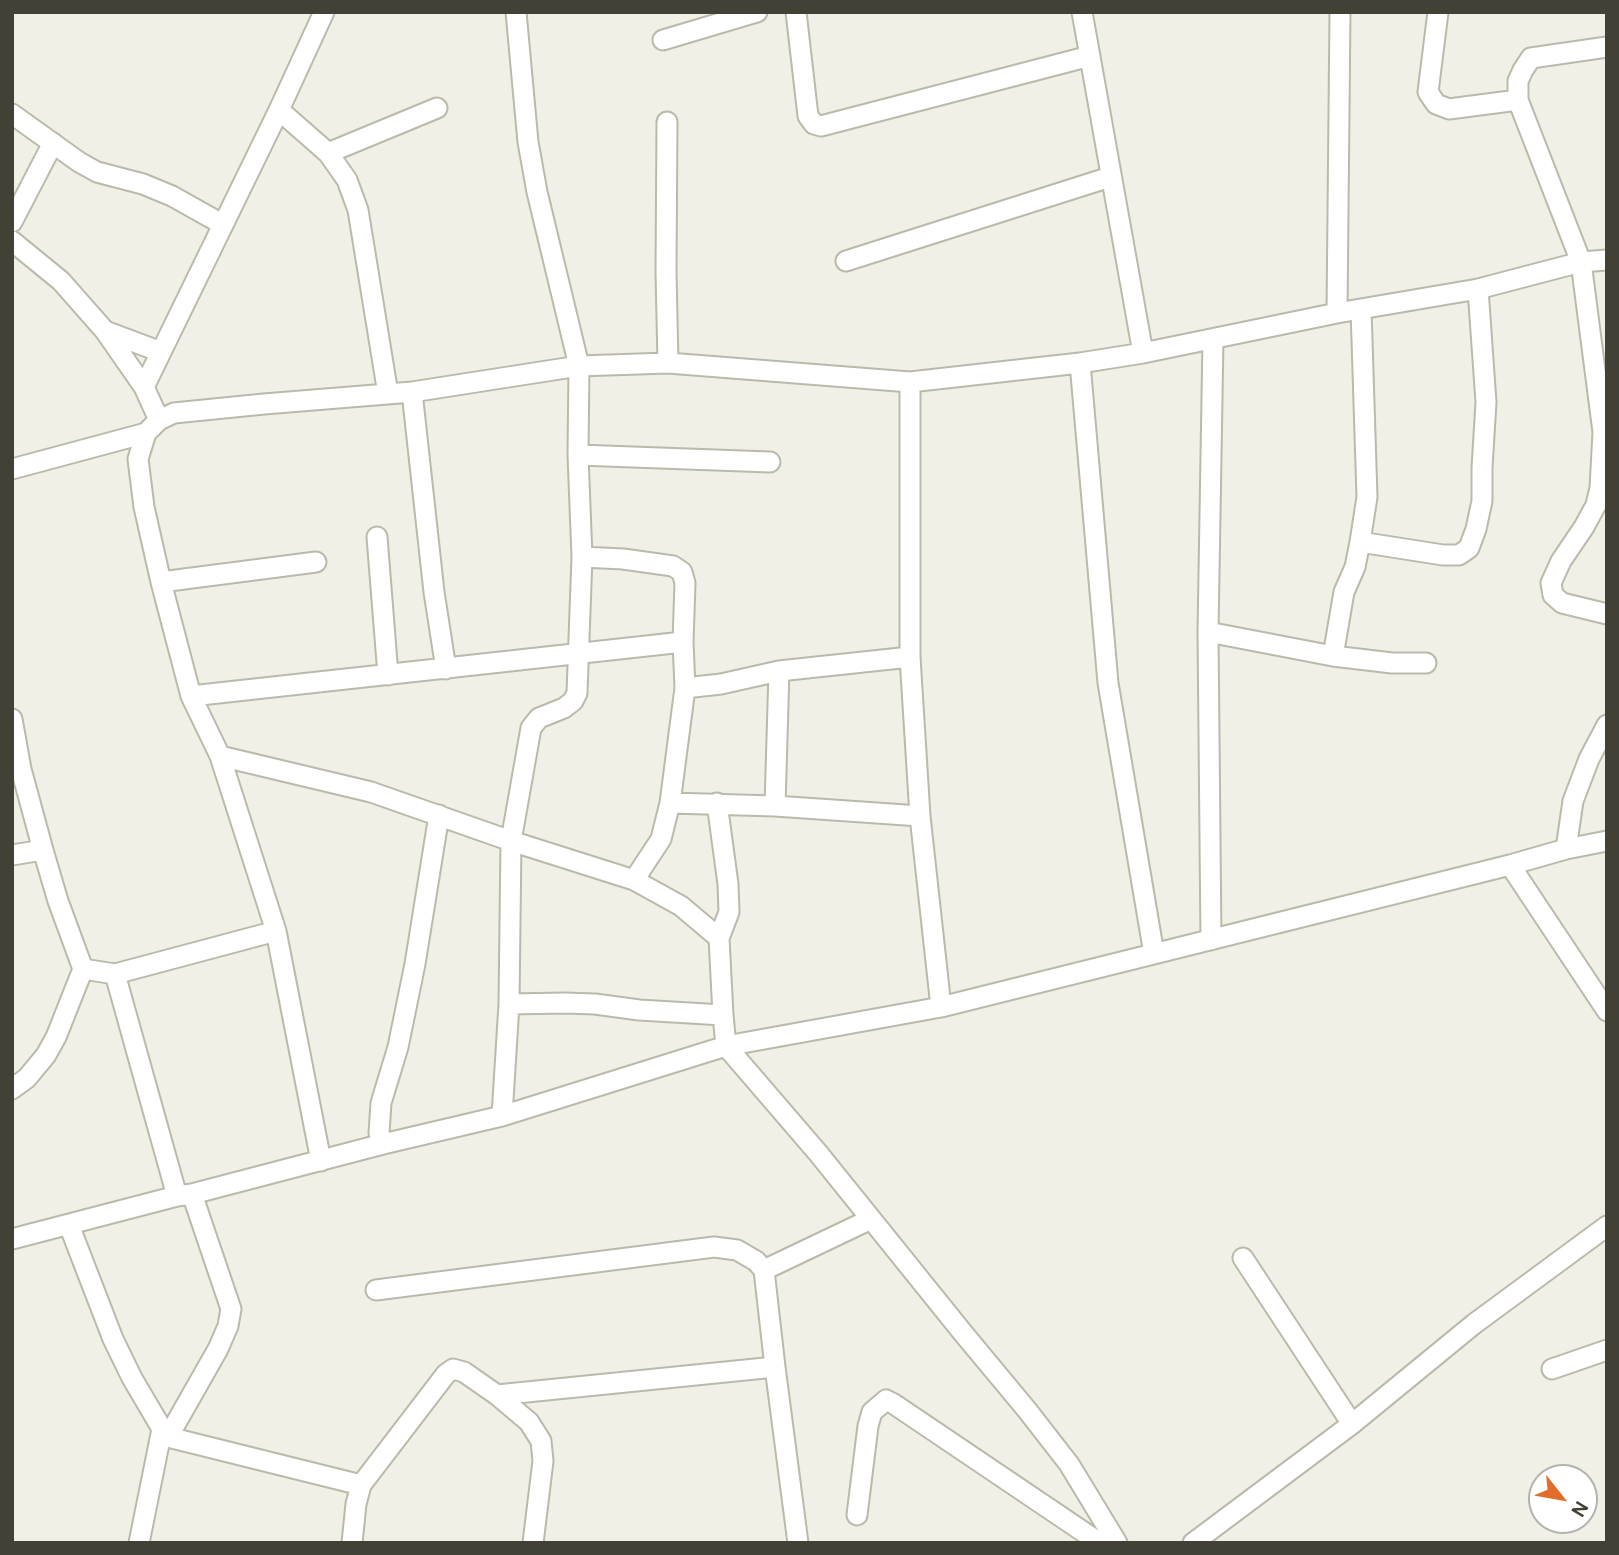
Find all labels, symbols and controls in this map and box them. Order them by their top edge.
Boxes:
north arrow [1528,1464,1598,1534]
text: N [1565,1497,1594,1521]

